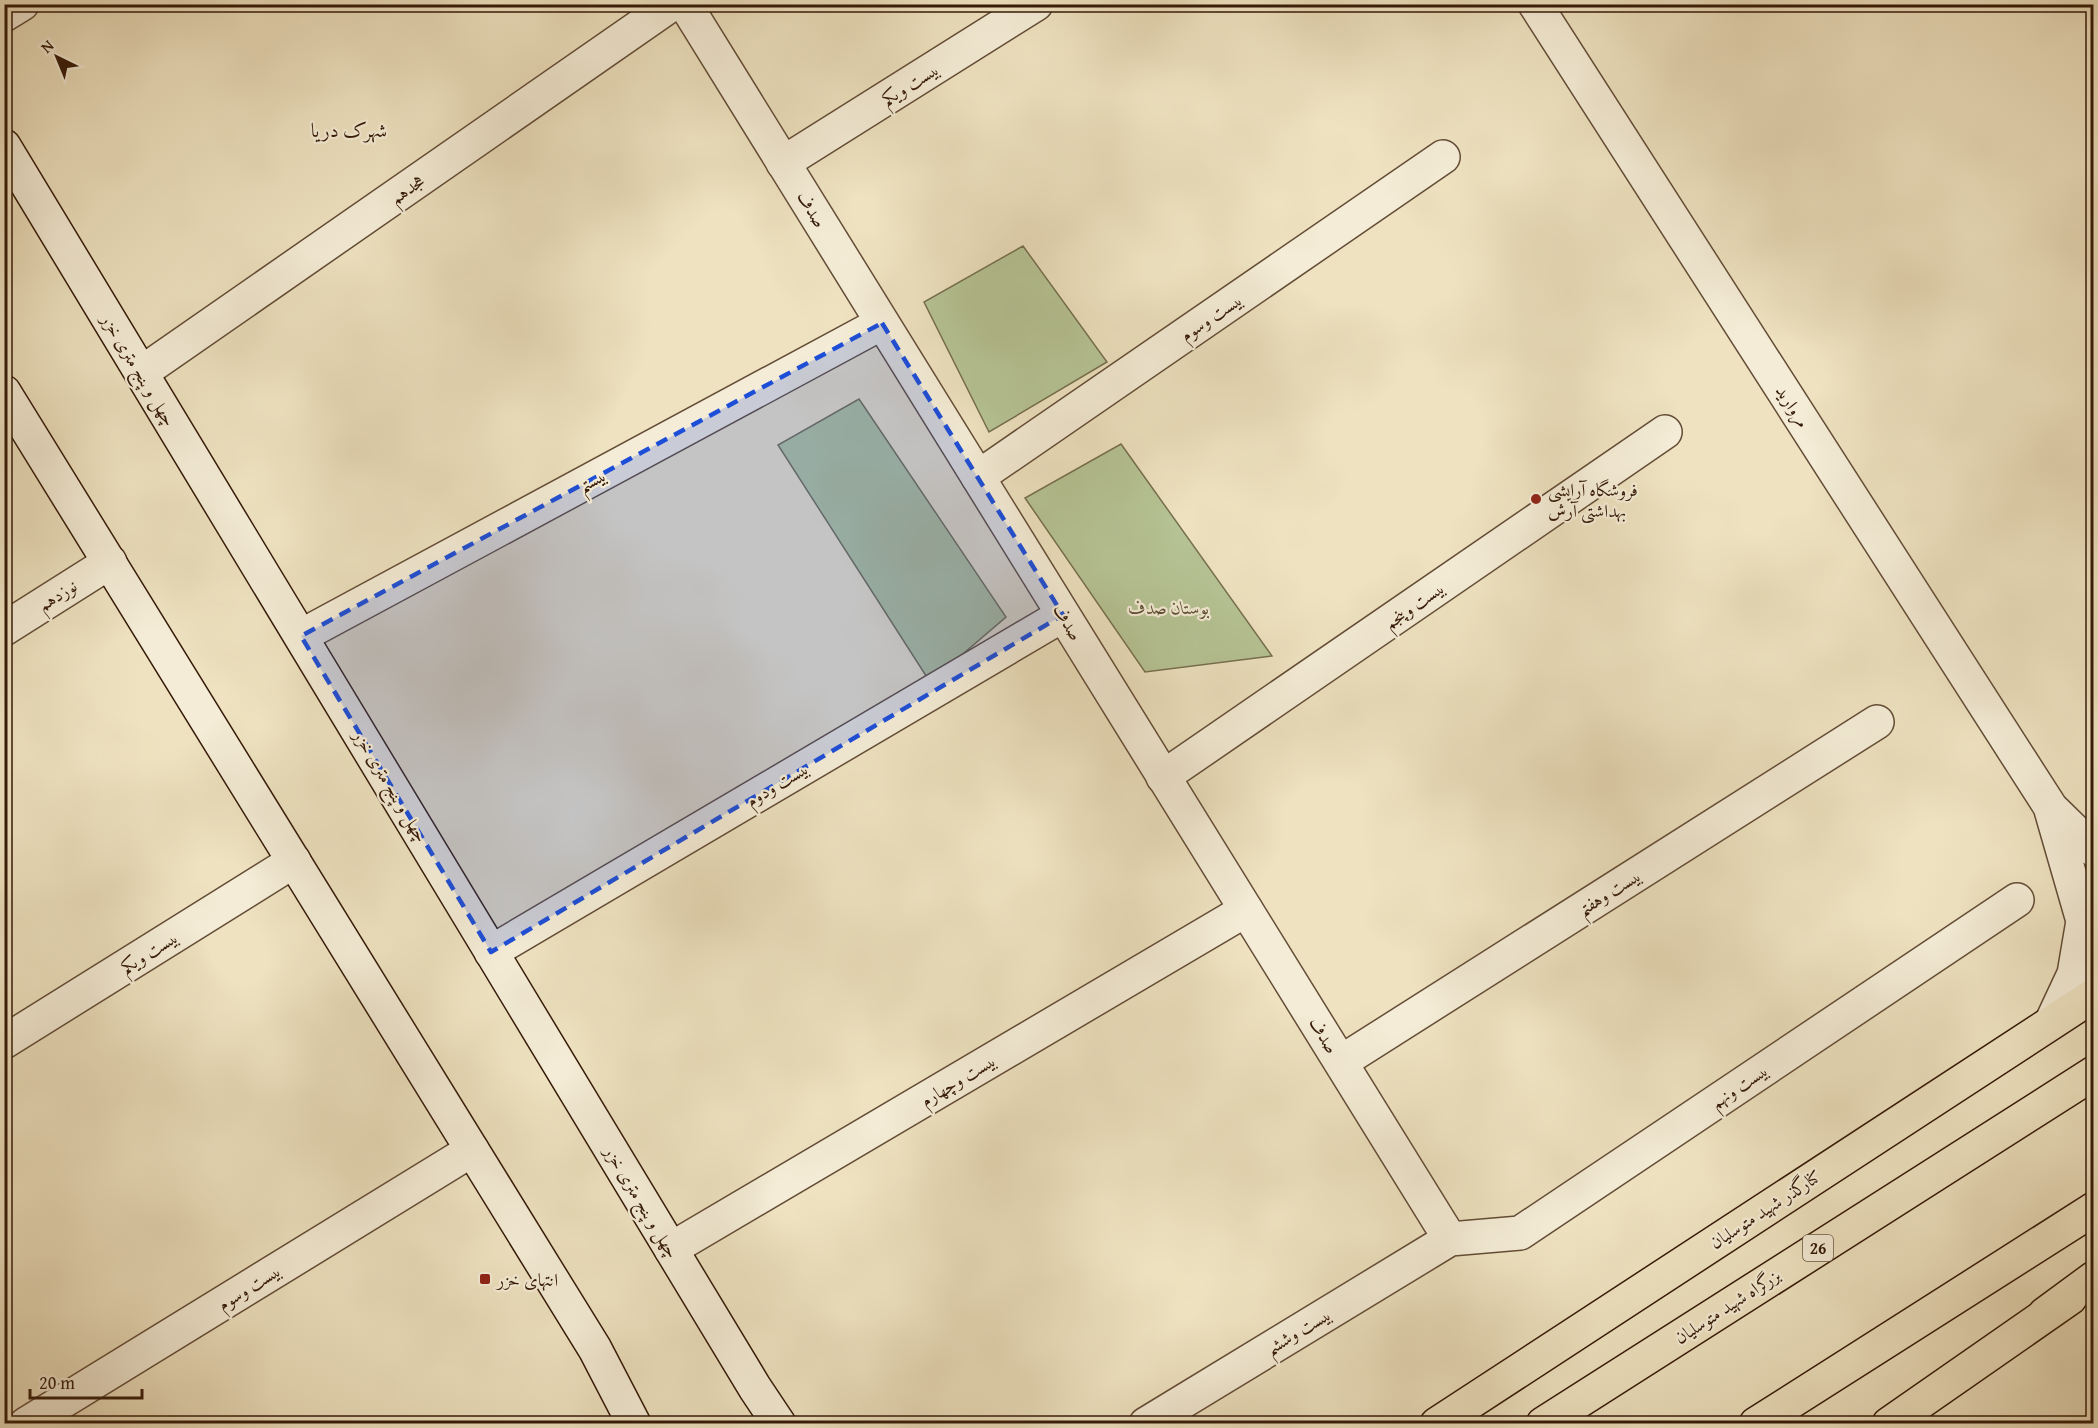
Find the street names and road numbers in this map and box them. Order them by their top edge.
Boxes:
street label: بیست ویکم [876,56,946,116]
street label: هجدهم [384,167,432,214]
street label: صدف [790,185,834,233]
street label: بیست وسوم [1174,286,1249,350]
street label: چهل و پنج متری خزر [91,307,183,433]
street label: مروارید [1769,379,1817,433]
street label: بیستم [573,461,613,503]
street label: نوزدهم [32,572,84,621]
street label: بیست وپنجم [1378,574,1452,639]
street label: صدف [1046,598,1090,646]
street label: چهل و پنج متری خزر [343,723,435,849]
street label: بیست ودوم [740,755,815,816]
street label: بیست وهفتم [1572,862,1649,926]
street label: بیست ویکم [115,924,185,984]
street label: صدف [1302,1011,1346,1059]
street label: بیست وچهارم [915,1047,1003,1116]
street label: بیست ونهم [1705,1057,1776,1119]
street label: چهل و پنج متری خزر [594,1139,686,1265]
street label: کنارگذر شهید متوسلیان [1704,1163,1826,1255]
road number: 26 [1803,1235,1833,1261]
street label: بیست وسوم [212,1257,288,1320]
street label: بزرگراه شهید متوسلیان [1669,1262,1785,1350]
street label: بیست وششم [1260,1301,1339,1366]

